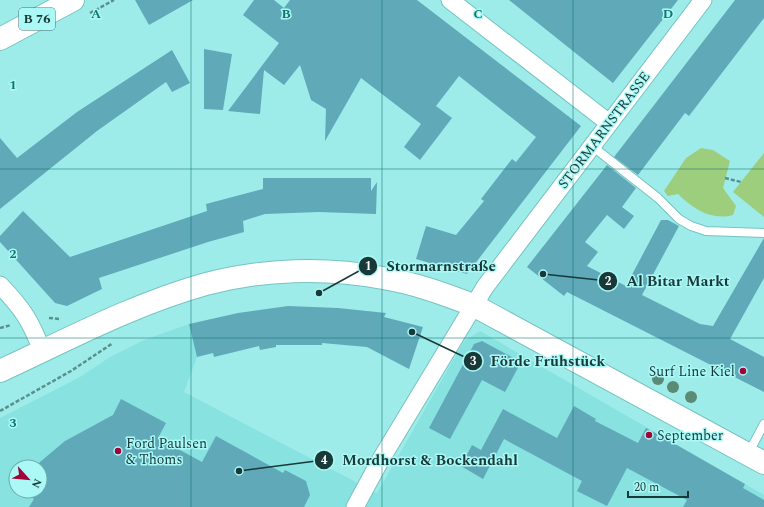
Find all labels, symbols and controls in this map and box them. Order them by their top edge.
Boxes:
text: A [91,4,101,24]
text: B [281,4,291,24]
text: C [473,4,483,24]
text: D [663,4,673,24]
road number: B 76 [19,8,55,30]
street label: STORMARNSTRASSE [553,67,655,193]
text: 1 [9,75,17,95]
text: 2 [9,244,17,264]
callout: Stormarnstraße [358,253,504,280]
text: Stormarnstraße [386,255,496,278]
text: 1 [365,257,371,276]
callout: Al Bitar Markt [598,268,737,295]
text: Al Bitar Markt [626,270,730,293]
text: 2 [605,272,612,291]
callout: Förde Frühstück [463,347,614,374]
text: Förde Frühstück [491,350,605,373]
text: 3 [470,352,477,371]
place label: Surf Line Kiel [649,361,735,382]
marker: Surf Line Kiel [738,366,748,376]
text: 3 [9,413,17,433]
place label: September [657,425,724,446]
marker: September [644,430,654,440]
place label: Ford Paulsen & Thoms [126,433,207,470]
marker: Ford Paulsen & Thoms [113,446,123,456]
callout: Mordhorst & Bockendahl [314,446,526,473]
text: Mordhorst & Bockendahl [342,449,518,472]
text: 4 [321,451,328,470]
north arrow [8,459,48,499]
scale bar [628,473,688,499]
text: N [27,475,46,491]
text: 20 m [634,478,659,497]

